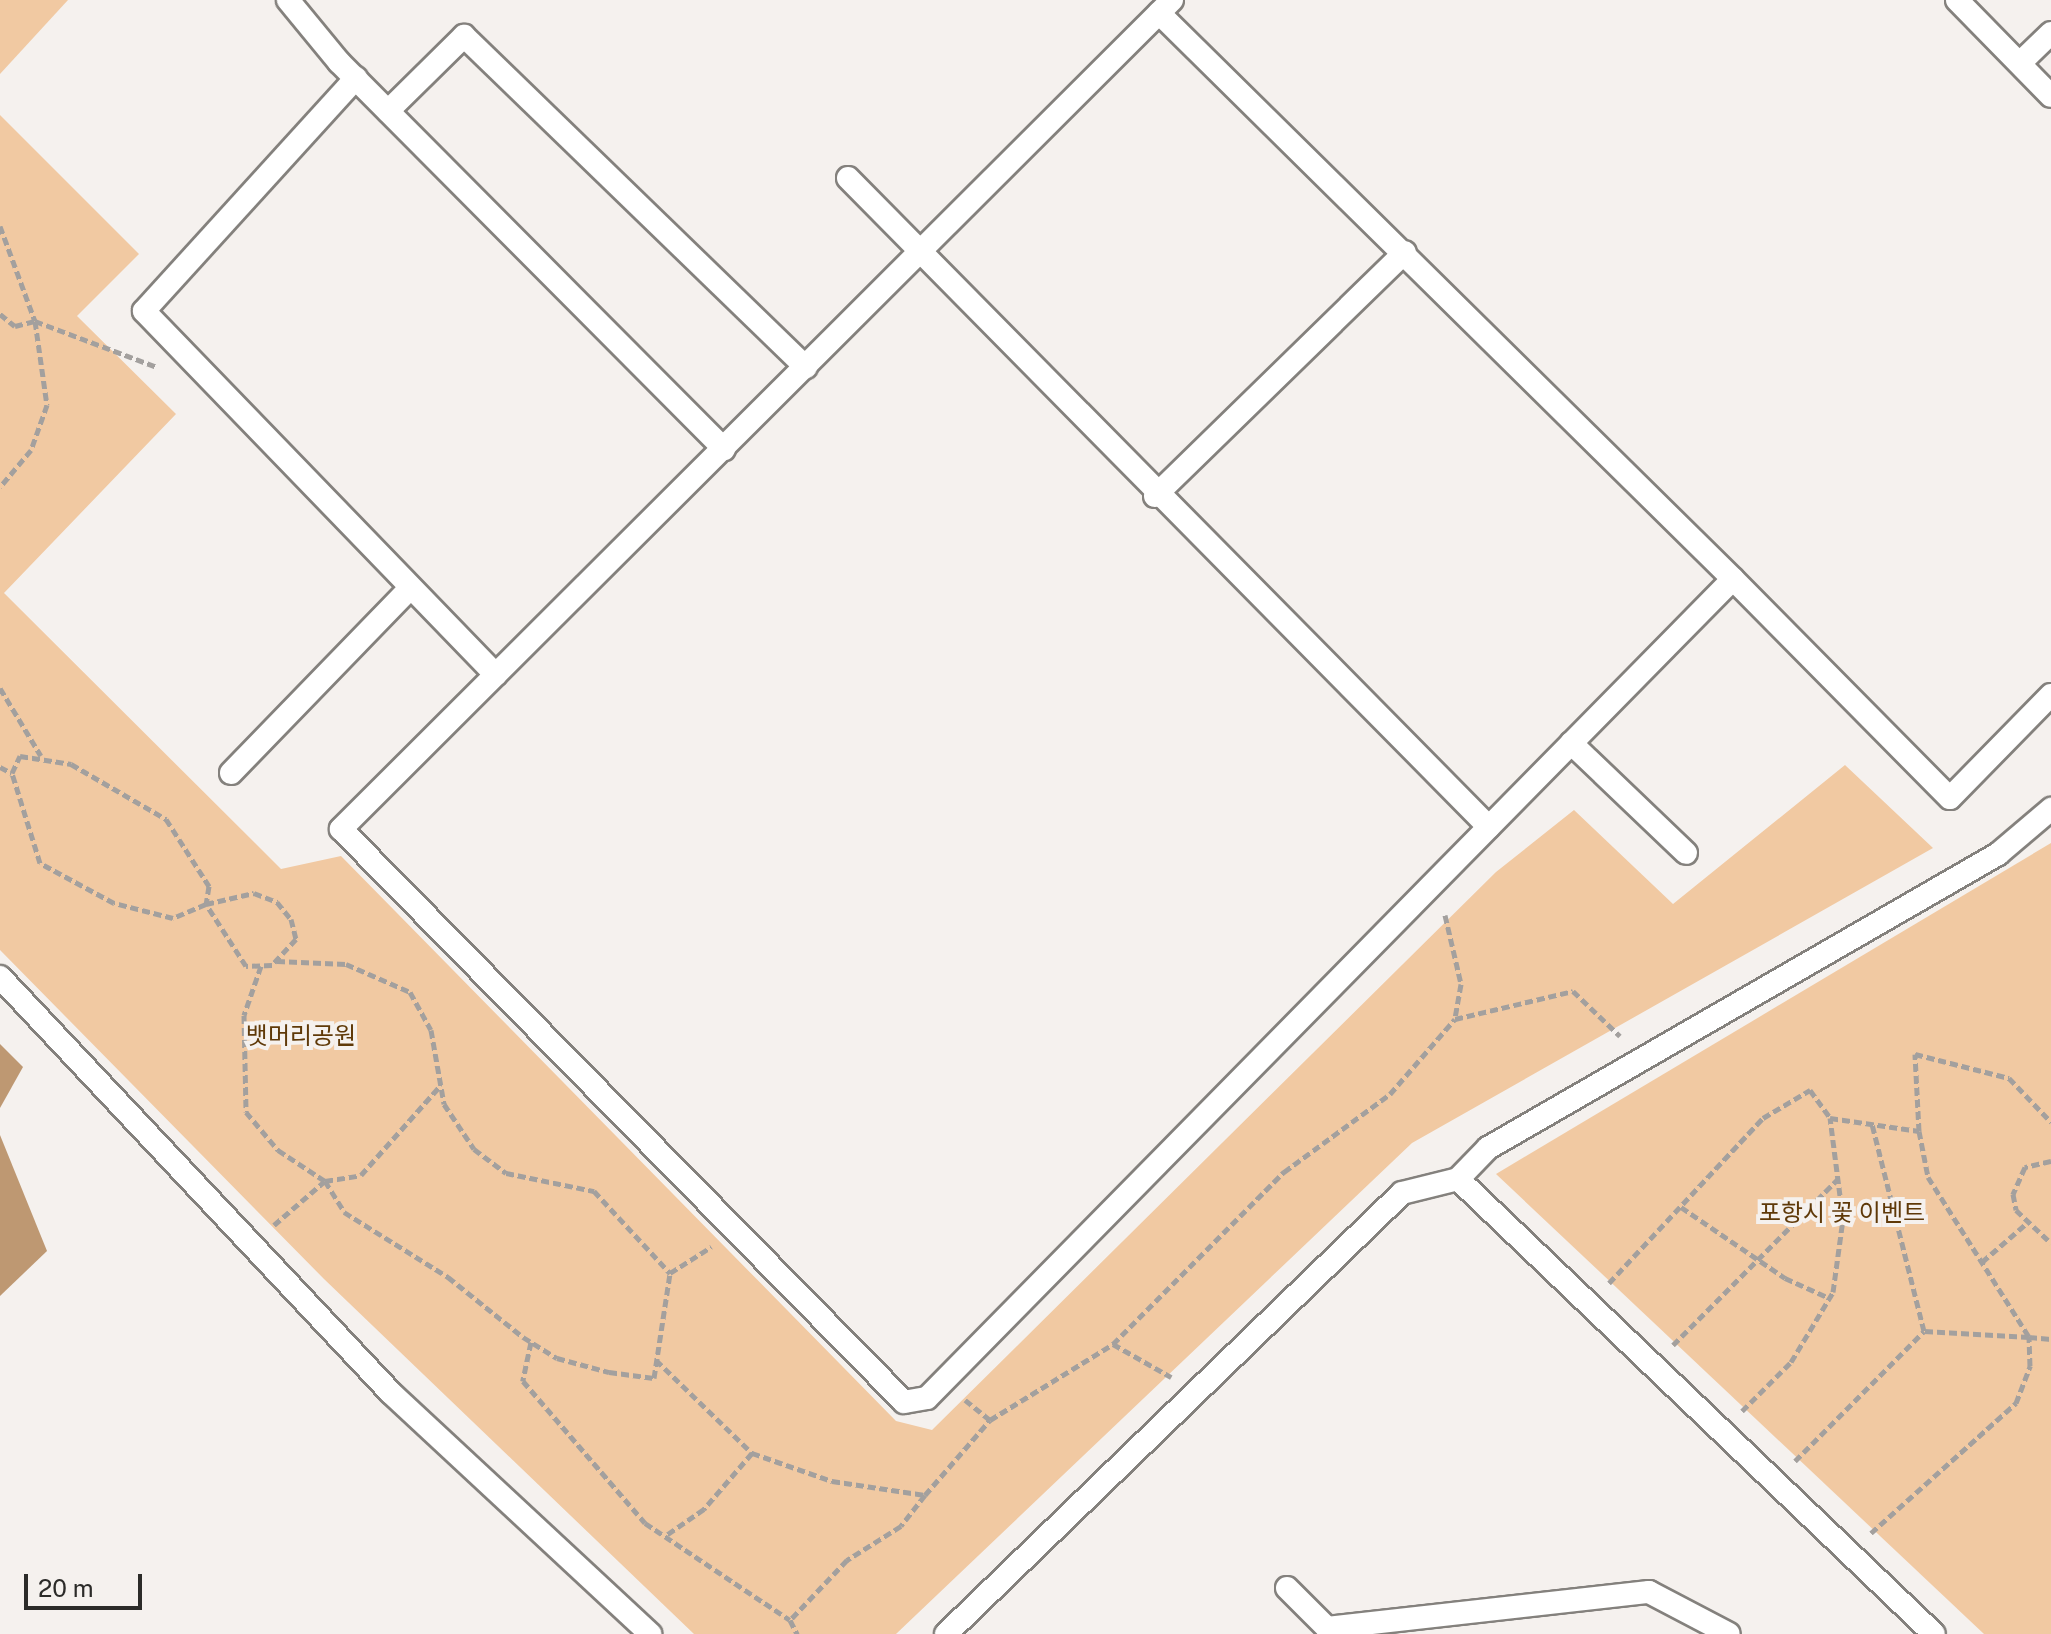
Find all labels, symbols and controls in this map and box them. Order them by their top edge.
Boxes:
park label: 뱃머리공원 [246,1022,356,1050]
park label: 포항시 꽃 이벤트 [1759,1199,1925,1227]
scale bar [28,1558,146,1608]
text: 20 m [38,1574,94,1602]

